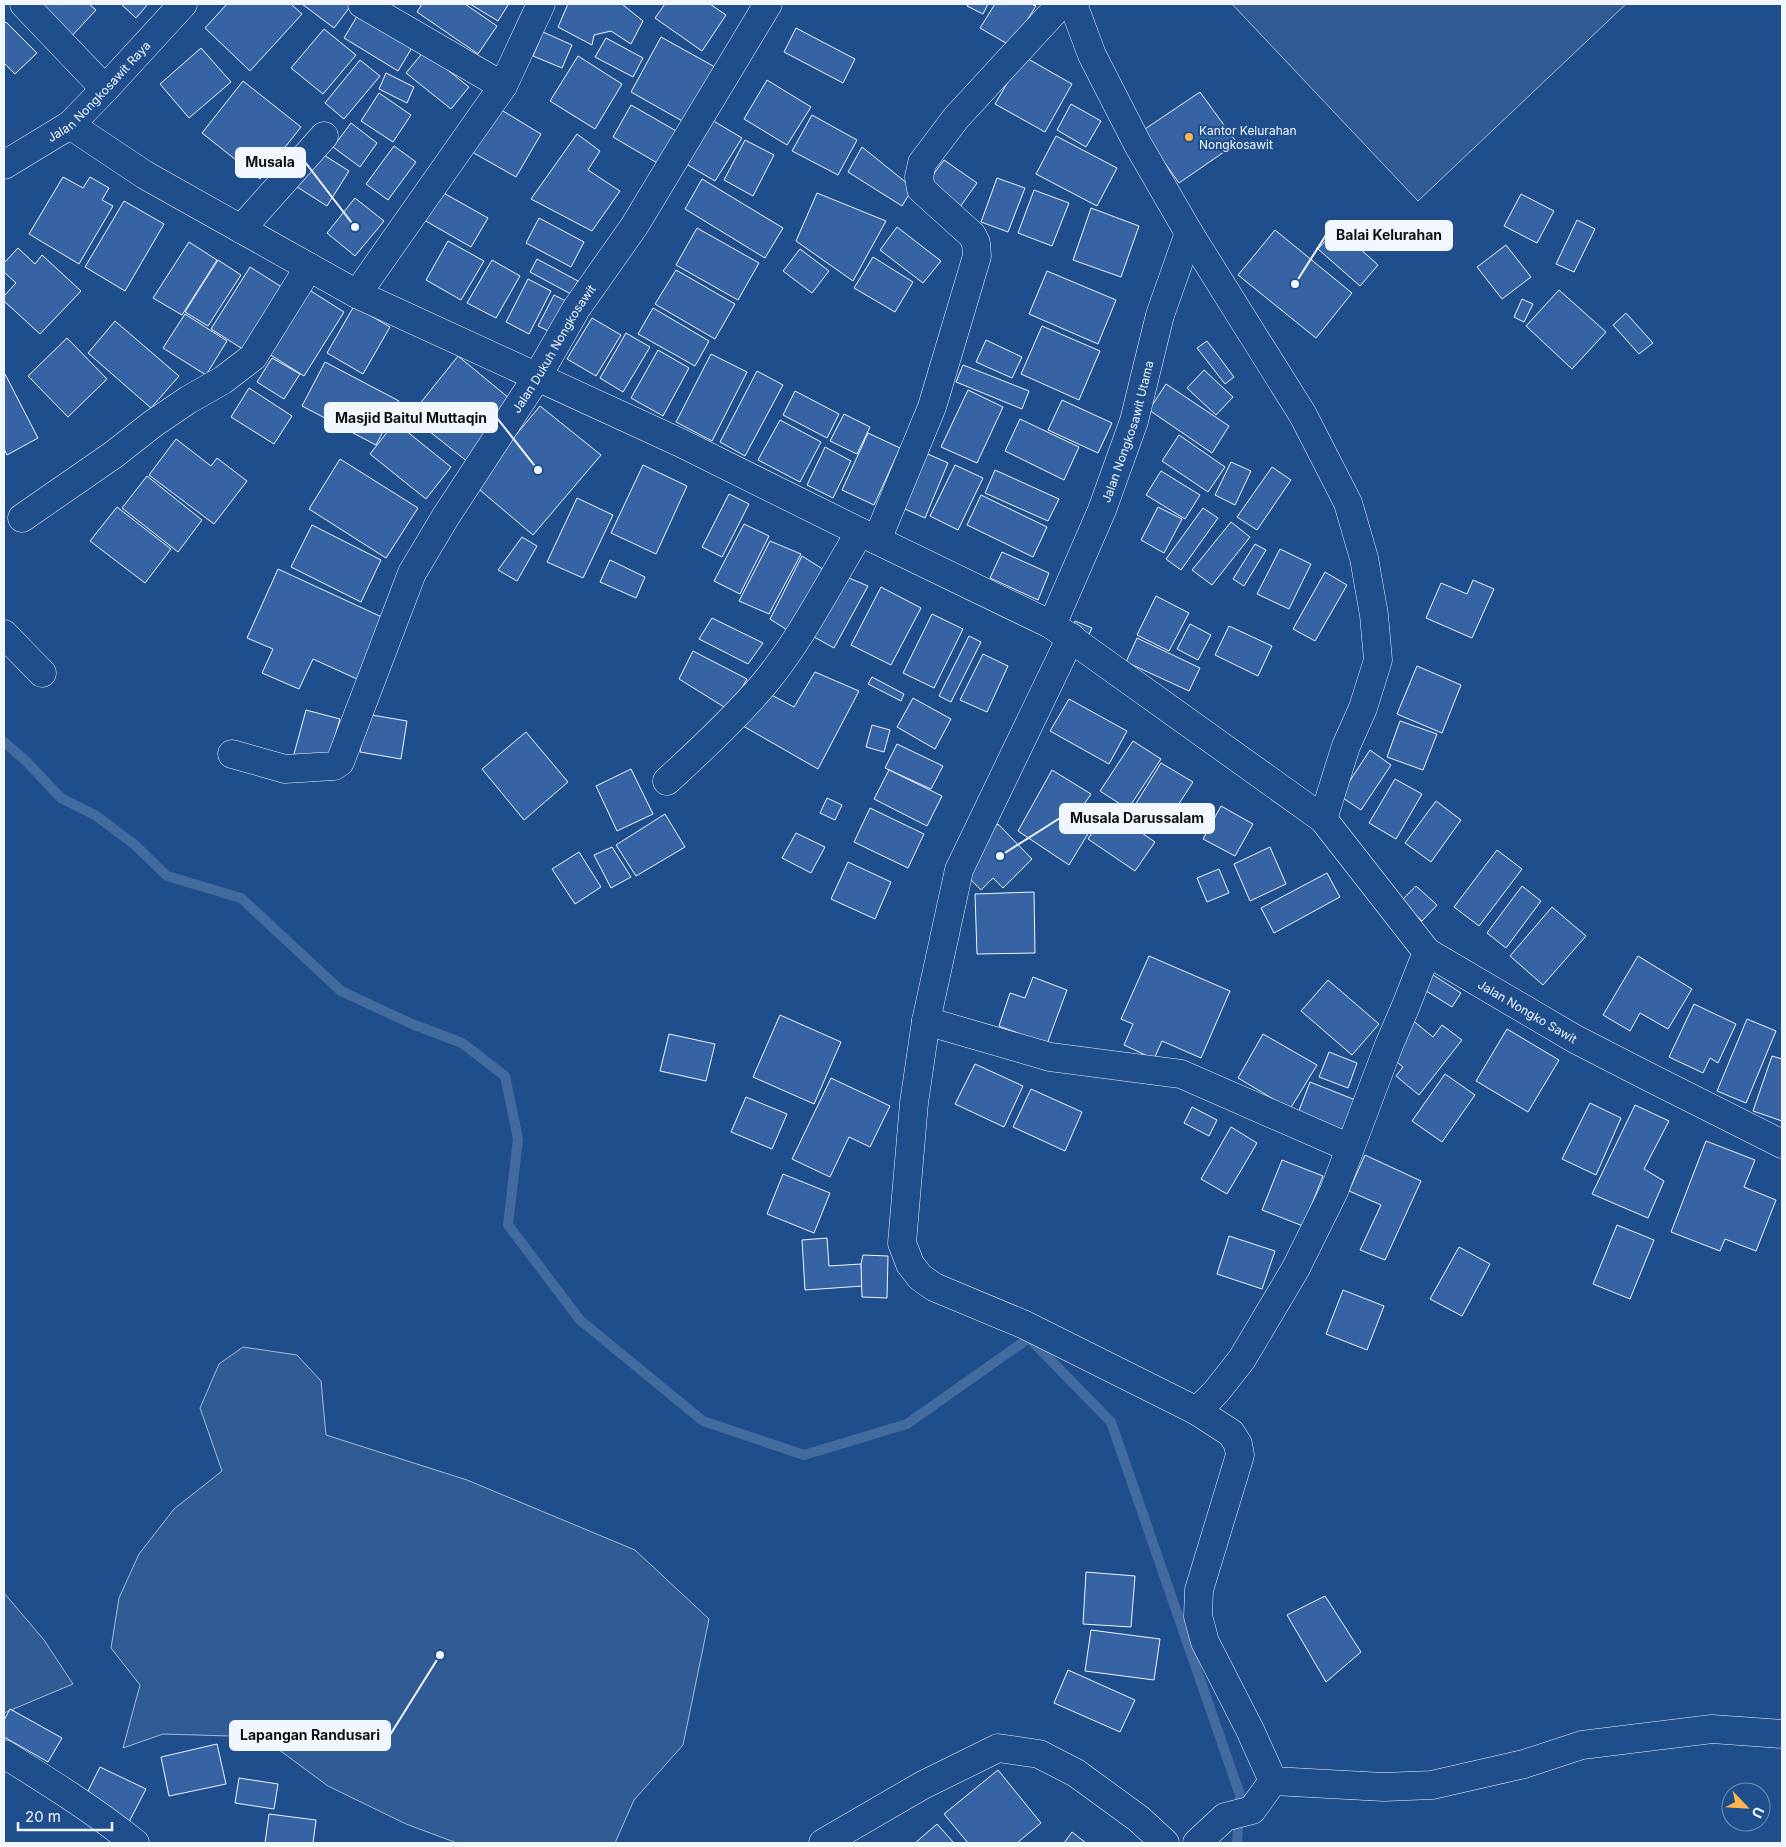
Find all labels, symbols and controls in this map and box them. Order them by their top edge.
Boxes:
street label: Jalan Nongkosawit Raya [44,38,153,145]
place label: Kantor Kelurahan Nongkosawit [1199,123,1297,152]
marker: Kantor Kelurahan Nongkosawit [1183,131,1195,143]
callout: Musala [236,148,305,177]
text: Musala [245,153,295,170]
callout: Balai Kelurahan [1326,221,1452,250]
text: Balai Kelurahan [1336,226,1442,243]
street label: Jalan Dukuh Nongkosawit [508,281,598,415]
street label: Jalan Nongkosawit Utama [1098,359,1156,504]
callout: Masjid Baitul Muttaqin [325,403,497,432]
text: Masjid Baitul Muttaqin [335,409,487,426]
callout: Musala Darussalam [1060,804,1214,833]
text: Musala Darussalam [1070,809,1204,826]
street label: Jalan Nongko Sawit [1475,976,1580,1046]
callout: Lapangan Randusari [230,1721,390,1750]
text: Lapangan Randusari [240,1726,380,1743]
north arrow [1721,1782,1771,1832]
scale bar [18,1800,111,1832]
text: U [1748,1804,1768,1821]
text: 20 m [25,1807,61,1826]

